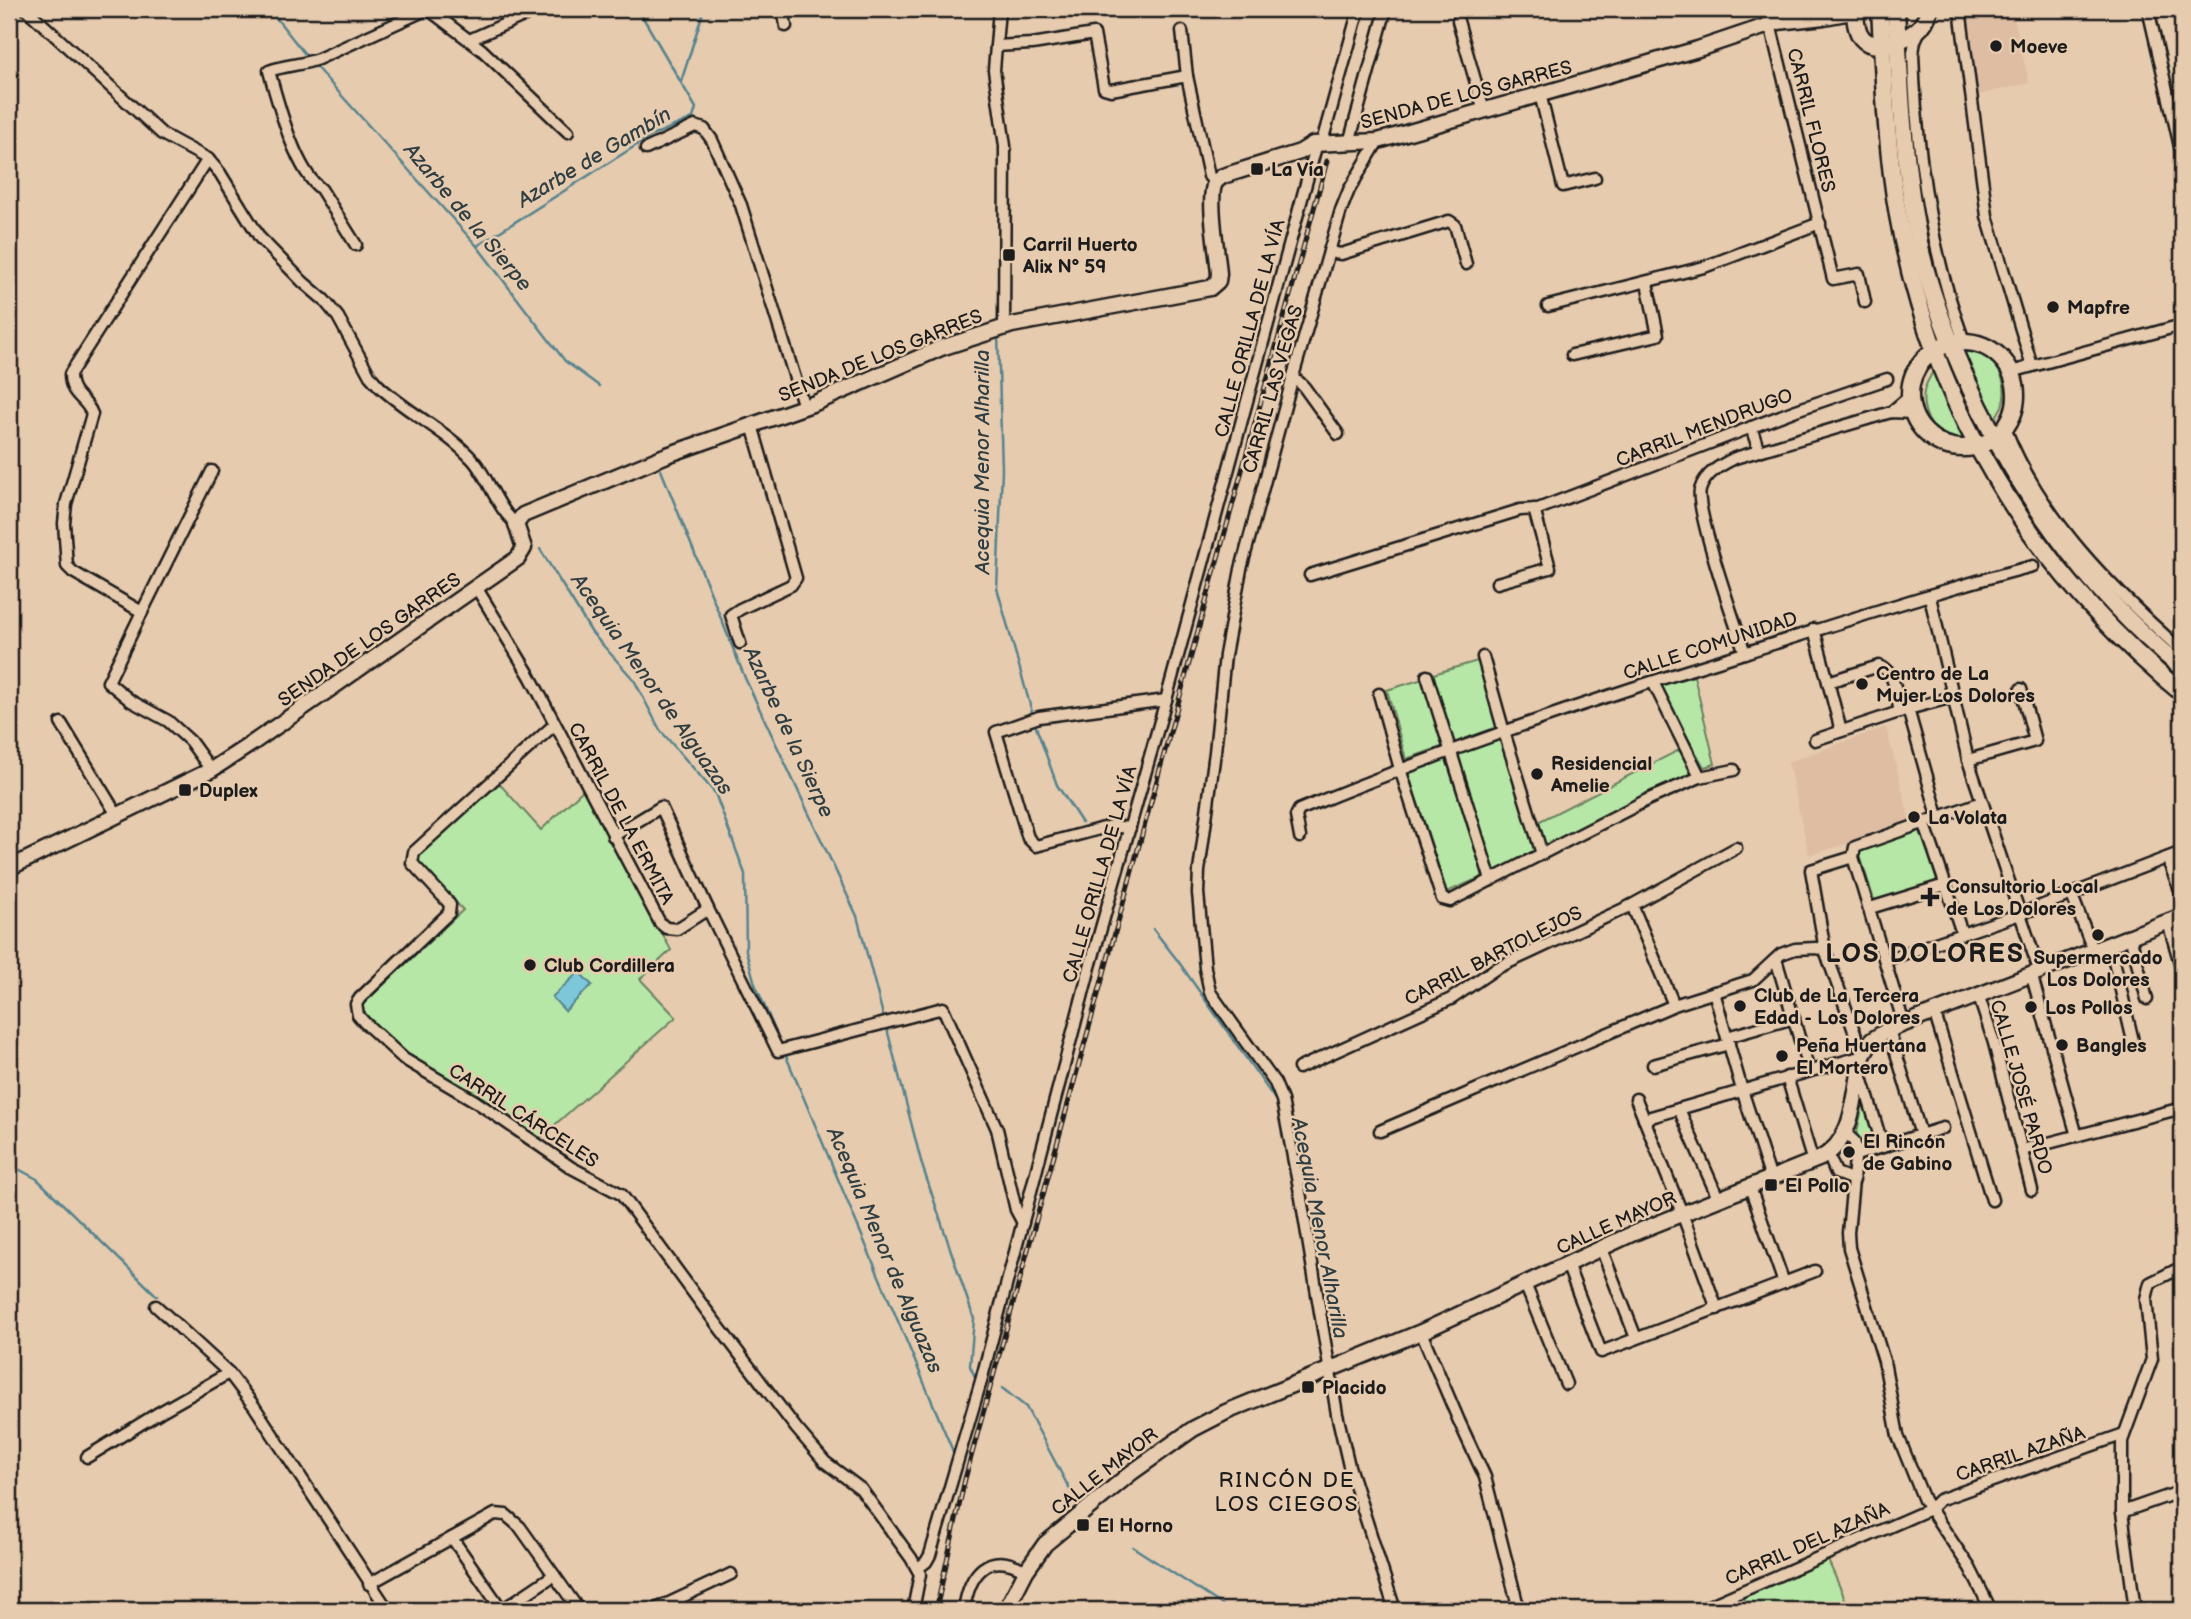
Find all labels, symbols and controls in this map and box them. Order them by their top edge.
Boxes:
place label: Moeve [2010,36,2068,59]
marker: Moeve [1988,38,2004,54]
street label: CARRIL FLORES [1782,46,1840,195]
street label: SENDA DE LOS GARRES [1358,56,1575,135]
water label: Azarbe de Gambín [512,102,676,214]
water label: Azarbe de la Sierpe [398,137,537,297]
place label: La Vía [1271,159,1324,182]
marker: La Vía [1249,161,1265,177]
street label: CALLE ORILLA DE LA VÍA [1209,216,1291,440]
place label: Carril Huerto Alix Nº 59 [1022,234,1138,279]
marker: Carril Huerto Alix Nº 59 [1001,247,1017,263]
place label: Mapfre [2067,297,2130,320]
marker: Mapfre [2045,299,2061,315]
street label: CARRIL LAS VEGAS [1238,303,1308,476]
street label: SENDA DE LOS GARRES [775,305,986,408]
water label: Acequia Menor Alharilla [970,350,995,575]
street label: CARRIL MENDRUGO [1613,384,1796,473]
street label: SENDA DE LOS GARRES [274,568,466,712]
water label: Acequia Menor de Alguazas [565,568,738,800]
street label: CALLE COMUNIDAD [1620,607,1801,685]
water label: Azarbe de la Sierpe [738,642,839,822]
place label: Centro de La Mujer Los Dolores [1876,663,2035,708]
marker: Centro de La Mujer Los Dolores [1854,676,1870,692]
street label: CARRIL DE LA ERMITA [563,719,679,909]
place label: Residencial Amelie [1550,753,1652,798]
street label: CALLE ORILLA DE LA VÍA [1057,762,1143,986]
marker: Residencial Amelie [1529,766,1545,782]
place label: Duplex [199,780,258,803]
marker: Duplex [177,782,193,798]
place label: La Volata [1928,807,2007,830]
marker: La Volata [1906,809,1922,825]
place label: Consultorio Local de Los Dolores [1946,876,2098,921]
marker: Consultorio Local de Los Dolores [1920,887,1940,907]
street label: CARRIL BARTOLEJOS [1401,902,1586,1011]
marker: Supermercado Los Dolores [2090,927,2106,943]
district label: LOS DOLORES [1825,939,2025,970]
place label: Supermercado Los Dolores [2033,947,2163,992]
place label: Club Cordillera [544,955,675,978]
marker: Club Cordillera [522,957,538,973]
place label: Club de La Tercera Edad - Los Dolores [1754,985,1920,1030]
street label: CALLE JOSÉ PARDO [1985,997,2057,1177]
place label: Los Pollos [2045,997,2133,1020]
marker: Club de La Tercera Edad - Los Dolores [1732,998,1748,1014]
marker: Los Pollos [2023,999,2039,1015]
place label: Peña Huertana El Mortero [1796,1035,1927,1080]
place label: Bangles [2076,1035,2147,1058]
marker: Bangles [2054,1037,2070,1053]
marker: Peña Huertana El Mortero [1774,1048,1790,1064]
street label: CARRIL CÁRCELES [444,1058,603,1173]
water label: Acequia Menor Alharilla [1286,1114,1353,1341]
water label: Acequia Menor de Alguazas [821,1123,948,1377]
place label: El Rincón de Gabino [1863,1131,1952,1176]
marker: El Rincón de Gabino [1841,1144,1857,1160]
place label: El Pollo [1785,1175,1850,1198]
marker: El Pollo [1763,1177,1779,1193]
street label: CALLE MAYOR [1553,1187,1680,1260]
place label: Placido [1322,1377,1387,1400]
marker: Placido [1300,1379,1316,1395]
street label: CARRIL AZAÑA [1953,1421,2088,1487]
street label: CALLE MAYOR [1047,1423,1163,1521]
district label: RINCÓN DE LOS CIEGOS [1214,1468,1360,1517]
street label: CARRIL DEL AZAÑA [1722,1498,1894,1591]
place label: El Horno [1097,1515,1173,1538]
marker: El Horno [1075,1517,1091,1533]

